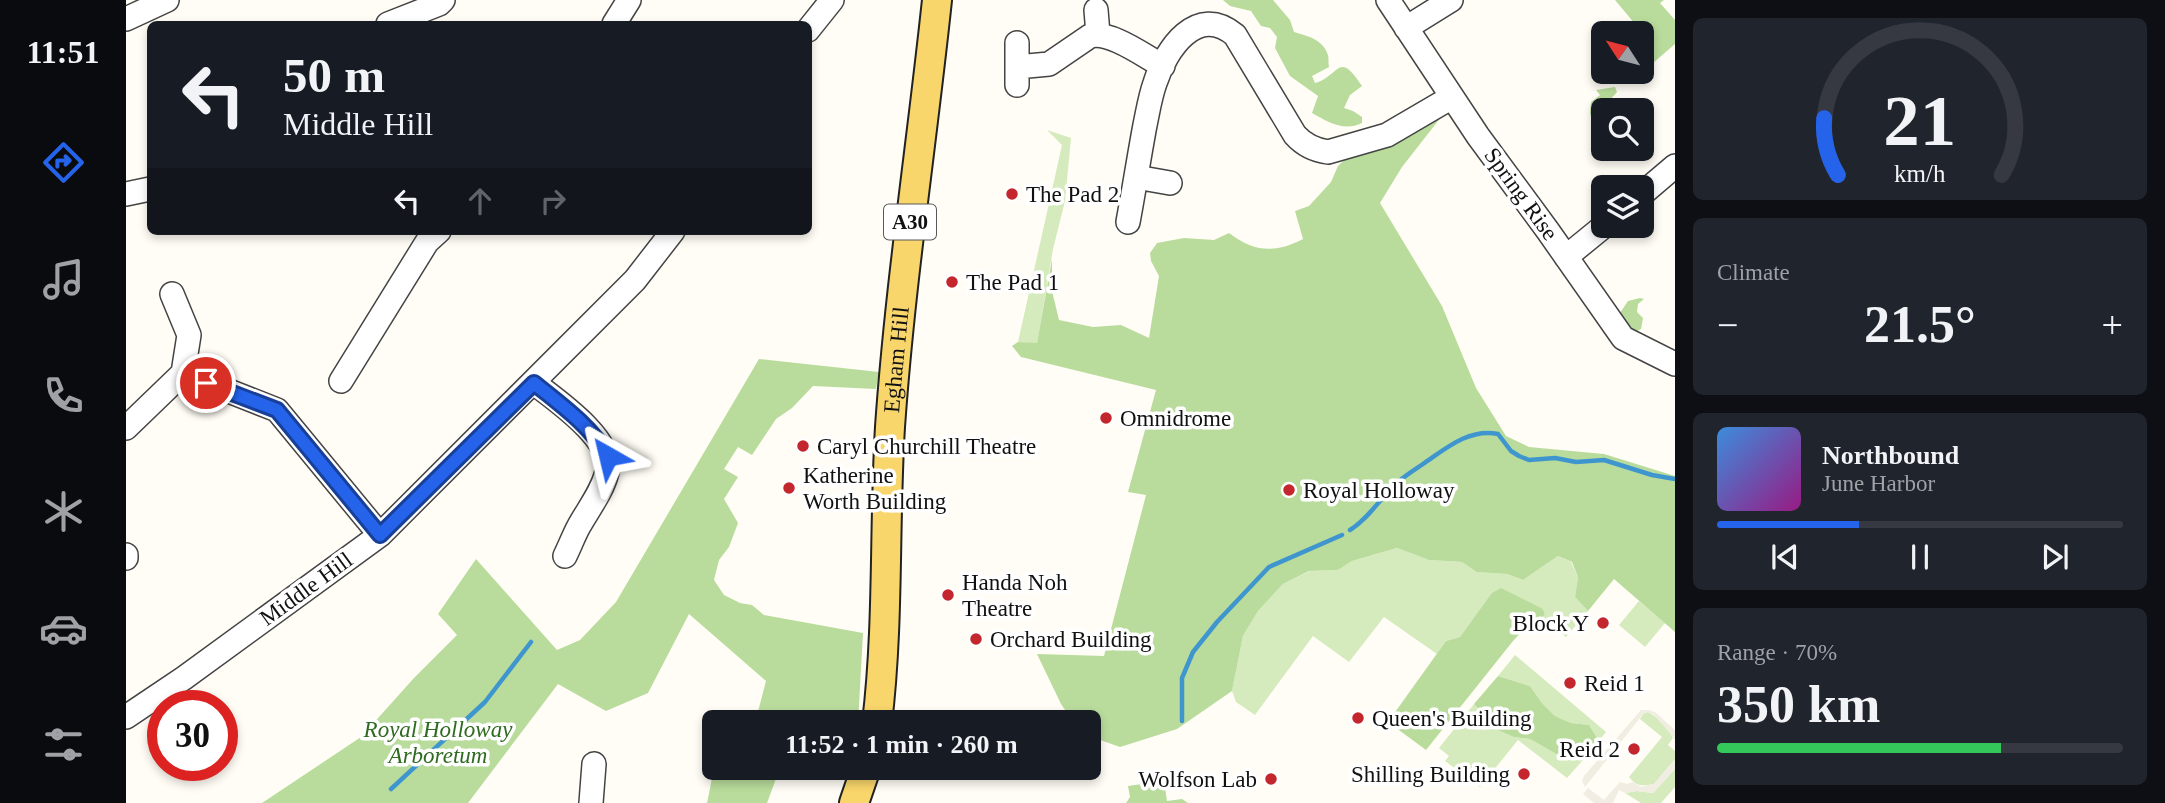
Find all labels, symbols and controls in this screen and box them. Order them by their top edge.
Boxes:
north arrow [1591,21,1654,84]
map controls [1591,21,1654,238]
text: 11:51 [27,34,99,70]
text: 50 m [283,48,385,103]
icon: left [168,49,259,140]
text: 21 [1884,80,1956,161]
button: search [1591,98,1654,161]
text: Middle Hill [283,106,433,142]
icon: directions [39,138,88,187]
street label: Spring Rise [1479,143,1563,245]
text: km/h [1894,160,1946,187]
button: layers [1591,175,1654,238]
icon: left [388,182,426,220]
icon: ahead [461,182,499,220]
icon: right [534,182,572,220]
place label: The Pad 2 [1026,182,1119,207]
marker: The Pad 2 [1004,186,1020,202]
road number: A30 [884,204,936,240]
icon: music [39,255,88,304]
text: Climate [1717,260,1790,285]
place label: The Pad 1 [966,270,1059,295]
marker: The Pad 1 [944,274,960,290]
text: 21.5° [1864,296,1976,353]
text: − [1717,304,1738,346]
text: + [2102,304,2123,346]
street label: Egham Hill [879,305,913,414]
pin [176,353,236,413]
icon: arrive [187,364,225,402]
icon: phone [39,371,88,420]
place label: Omnidrome [1120,406,1231,431]
marker: Omnidrome [1098,410,1114,426]
position arrow [571,419,645,493]
place label: Caryl Churchill Theatre [817,434,1036,459]
marker: Caryl Churchill Theatre [795,438,811,454]
text: Northbound [1822,441,1959,470]
place label: Katherine Worth Building [803,463,947,514]
text: June Harbor [1822,471,1935,496]
place label: Royal Holloway [1303,478,1455,503]
marker: Katherine Worth Building [781,480,797,496]
marker: Royal Holloway [1281,482,1297,498]
icon: climate [39,487,88,536]
icon: previous [1766,538,1804,576]
icon: pause [1901,538,1939,576]
icon: next [2036,538,2074,576]
street label: Middle Hill [255,547,357,631]
place label: Handa Noh Theatre [962,570,1068,621]
marker: Handa Noh Theatre [940,587,956,603]
icon: car [39,604,88,653]
place label: Block Y [1513,611,1589,636]
marker: Block Y [1595,615,1611,631]
place label: Orchard Building [990,627,1152,652]
marker: Orchard Building [968,631,984,647]
text: Range · 70% [1717,640,1837,665]
place label: Reid 1 [1584,671,1645,696]
marker: Reid 1 [1562,675,1578,691]
text: 350 km [1717,676,1880,733]
speed limit sign: 30 [147,690,238,781]
place label: Queen's Building [1372,706,1532,731]
marker: Queen's Building [1350,710,1366,726]
park label: Royal Holloway Arboretum [363,717,513,768]
icon: filters [39,720,88,769]
text: 11:52 · 1 min · 260 m [785,730,1018,759]
place label: Reid 2 [1559,737,1620,762]
marker: Reid 2 [1626,741,1642,757]
place label: Shilling Building [1351,762,1510,787]
marker: Shilling Building [1516,766,1532,782]
place label: Wolfson Lab [1138,767,1257,792]
marker: Wolfson Lab [1263,771,1279,787]

